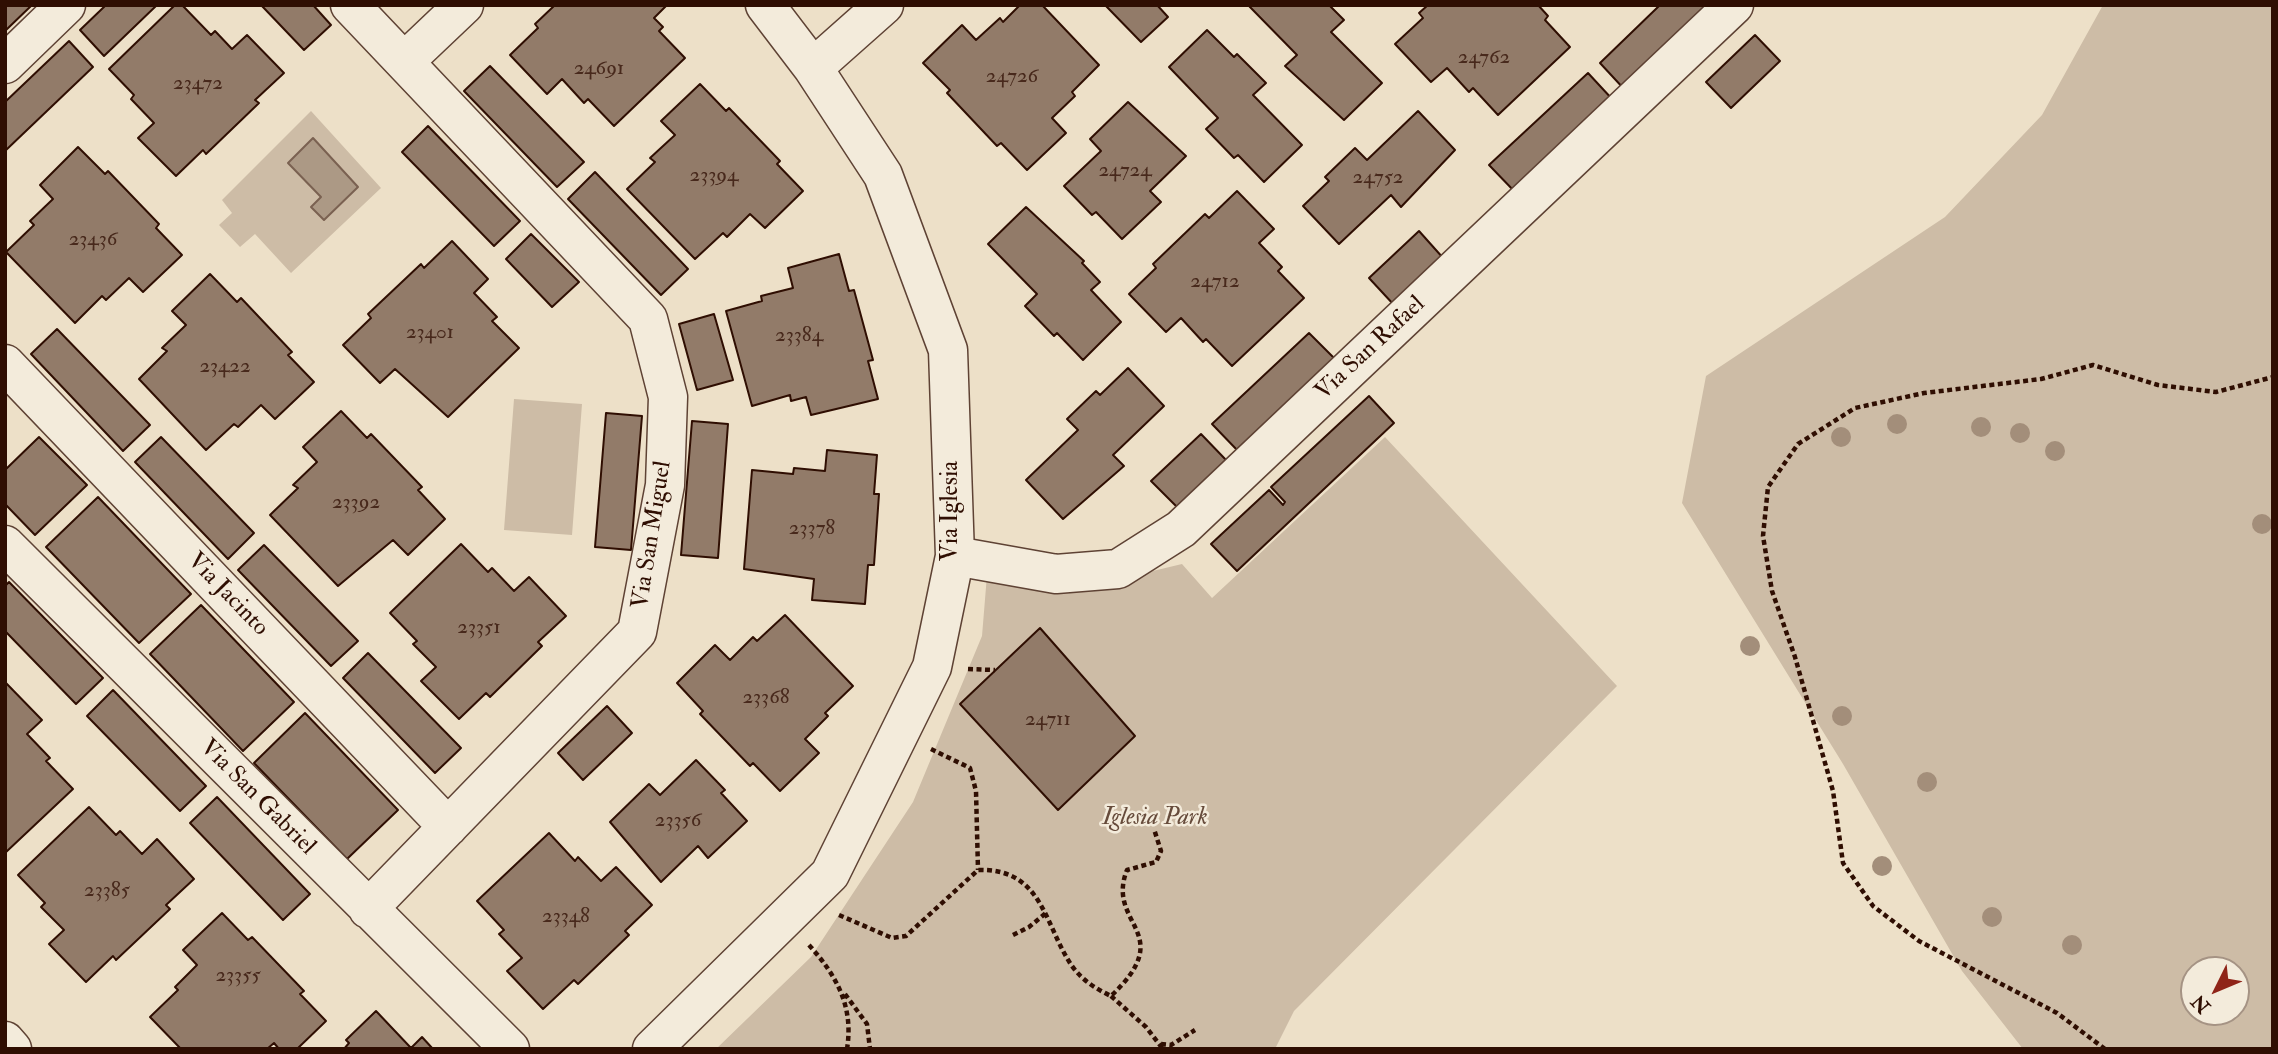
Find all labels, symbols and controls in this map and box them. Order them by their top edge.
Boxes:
house number: 24762 [1458,45,1510,71]
house number: 24691 [574,56,624,82]
house number: 24726 [986,64,1038,90]
house number: 23472 [173,71,223,97]
house number: 24724 [1098,158,1152,184]
house number: 23394 [690,163,738,189]
house number: 24752 [1353,165,1403,191]
house number: 23436 [69,227,117,253]
house number: 24712 [1190,269,1240,295]
street label: Via San Rafael [1310,291,1432,407]
house number: 23401 [406,320,454,346]
house number: 23384 [775,323,823,349]
house number: 23422 [199,354,251,380]
street label: Via San Miguel [627,459,679,611]
street label: Via Iglesia [938,461,966,561]
house number: 23392 [332,490,380,516]
house number: 23378 [789,516,835,542]
street label: Via Jacinto [180,547,274,643]
house number: 23351 [457,615,501,641]
house number: 23368 [742,685,790,711]
house number: 24711 [1025,707,1071,733]
street label: Via San Gabriel [193,734,321,862]
park label: Iglesia Park [1102,805,1208,833]
house number: 23356 [655,808,701,834]
house number: 23385 [84,878,130,904]
house number: 23348 [542,904,590,930]
north arrow [2180,956,2250,1026]
house number: 23355 [215,963,261,989]
text: N [2187,990,2216,1018]

